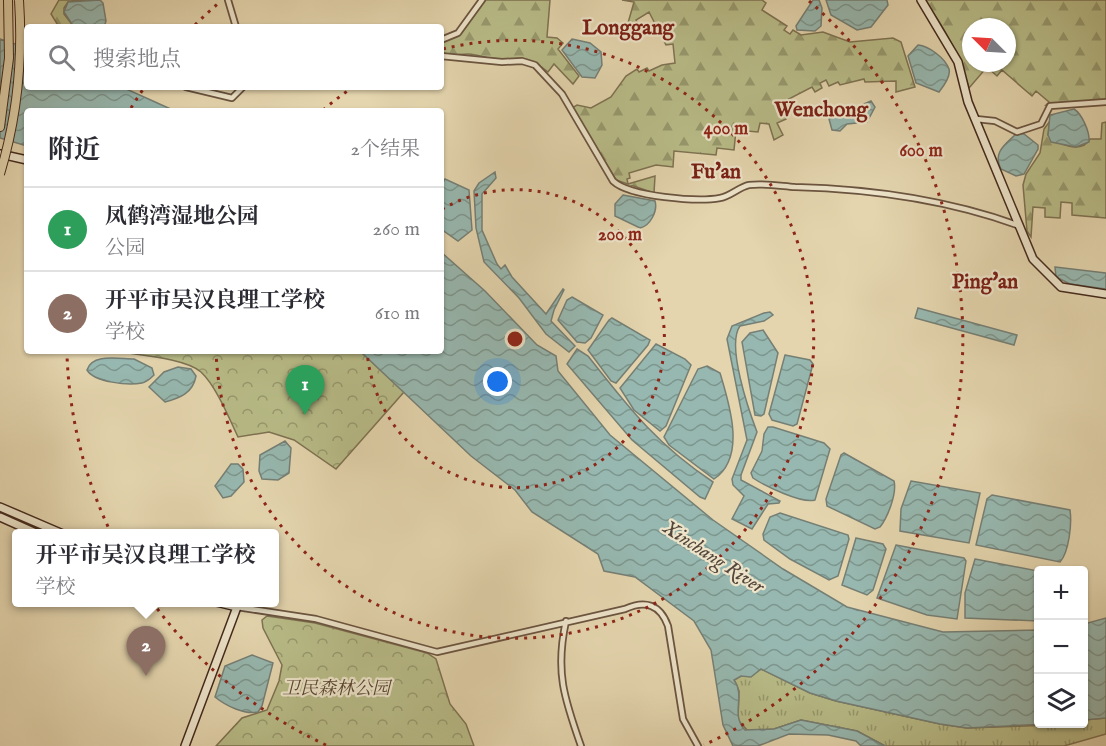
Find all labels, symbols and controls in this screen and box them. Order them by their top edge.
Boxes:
district label: Longgang [582,15,675,42]
north arrow [962,18,1016,72]
search box [24,24,444,90]
icon: search [45,41,78,74]
text: 搜索地点 [93,46,181,74]
district label: Wenchong [773,97,868,124]
text: 400 m [704,118,748,141]
text: 附近 [48,134,100,167]
text: 2个结果 [351,137,420,162]
text: 600 m [899,140,943,163]
district label: Fu'an [691,159,741,186]
text: 凤鹤湾湿地公园 [105,203,259,231]
text: 1 [64,217,71,242]
text: 260 m [373,217,420,242]
text: 200 m [598,224,642,247]
text: 公园 [105,236,145,261]
district label: Ping'an [952,269,1018,296]
text: 开平市吴汉良理工学校 [105,287,325,315]
text: 2 [63,301,72,326]
text: 610 m [375,301,420,326]
text: 学校 [105,320,145,345]
centre of rings [505,329,525,349]
pin: 1 [286,366,324,415]
your location [483,367,512,396]
water label: Xinchang River [656,515,770,601]
popup [12,529,279,607]
text: 开平市吴汉良理工学校 [35,542,256,570]
map controls [1034,566,1088,728]
button: + [1034,566,1088,620]
text: 学校 [35,575,75,600]
button: − [1034,620,1088,674]
pin: 2 [126,626,166,676]
button: layers [1034,674,1088,728]
park label: 卫民森林公园 [282,678,393,701]

